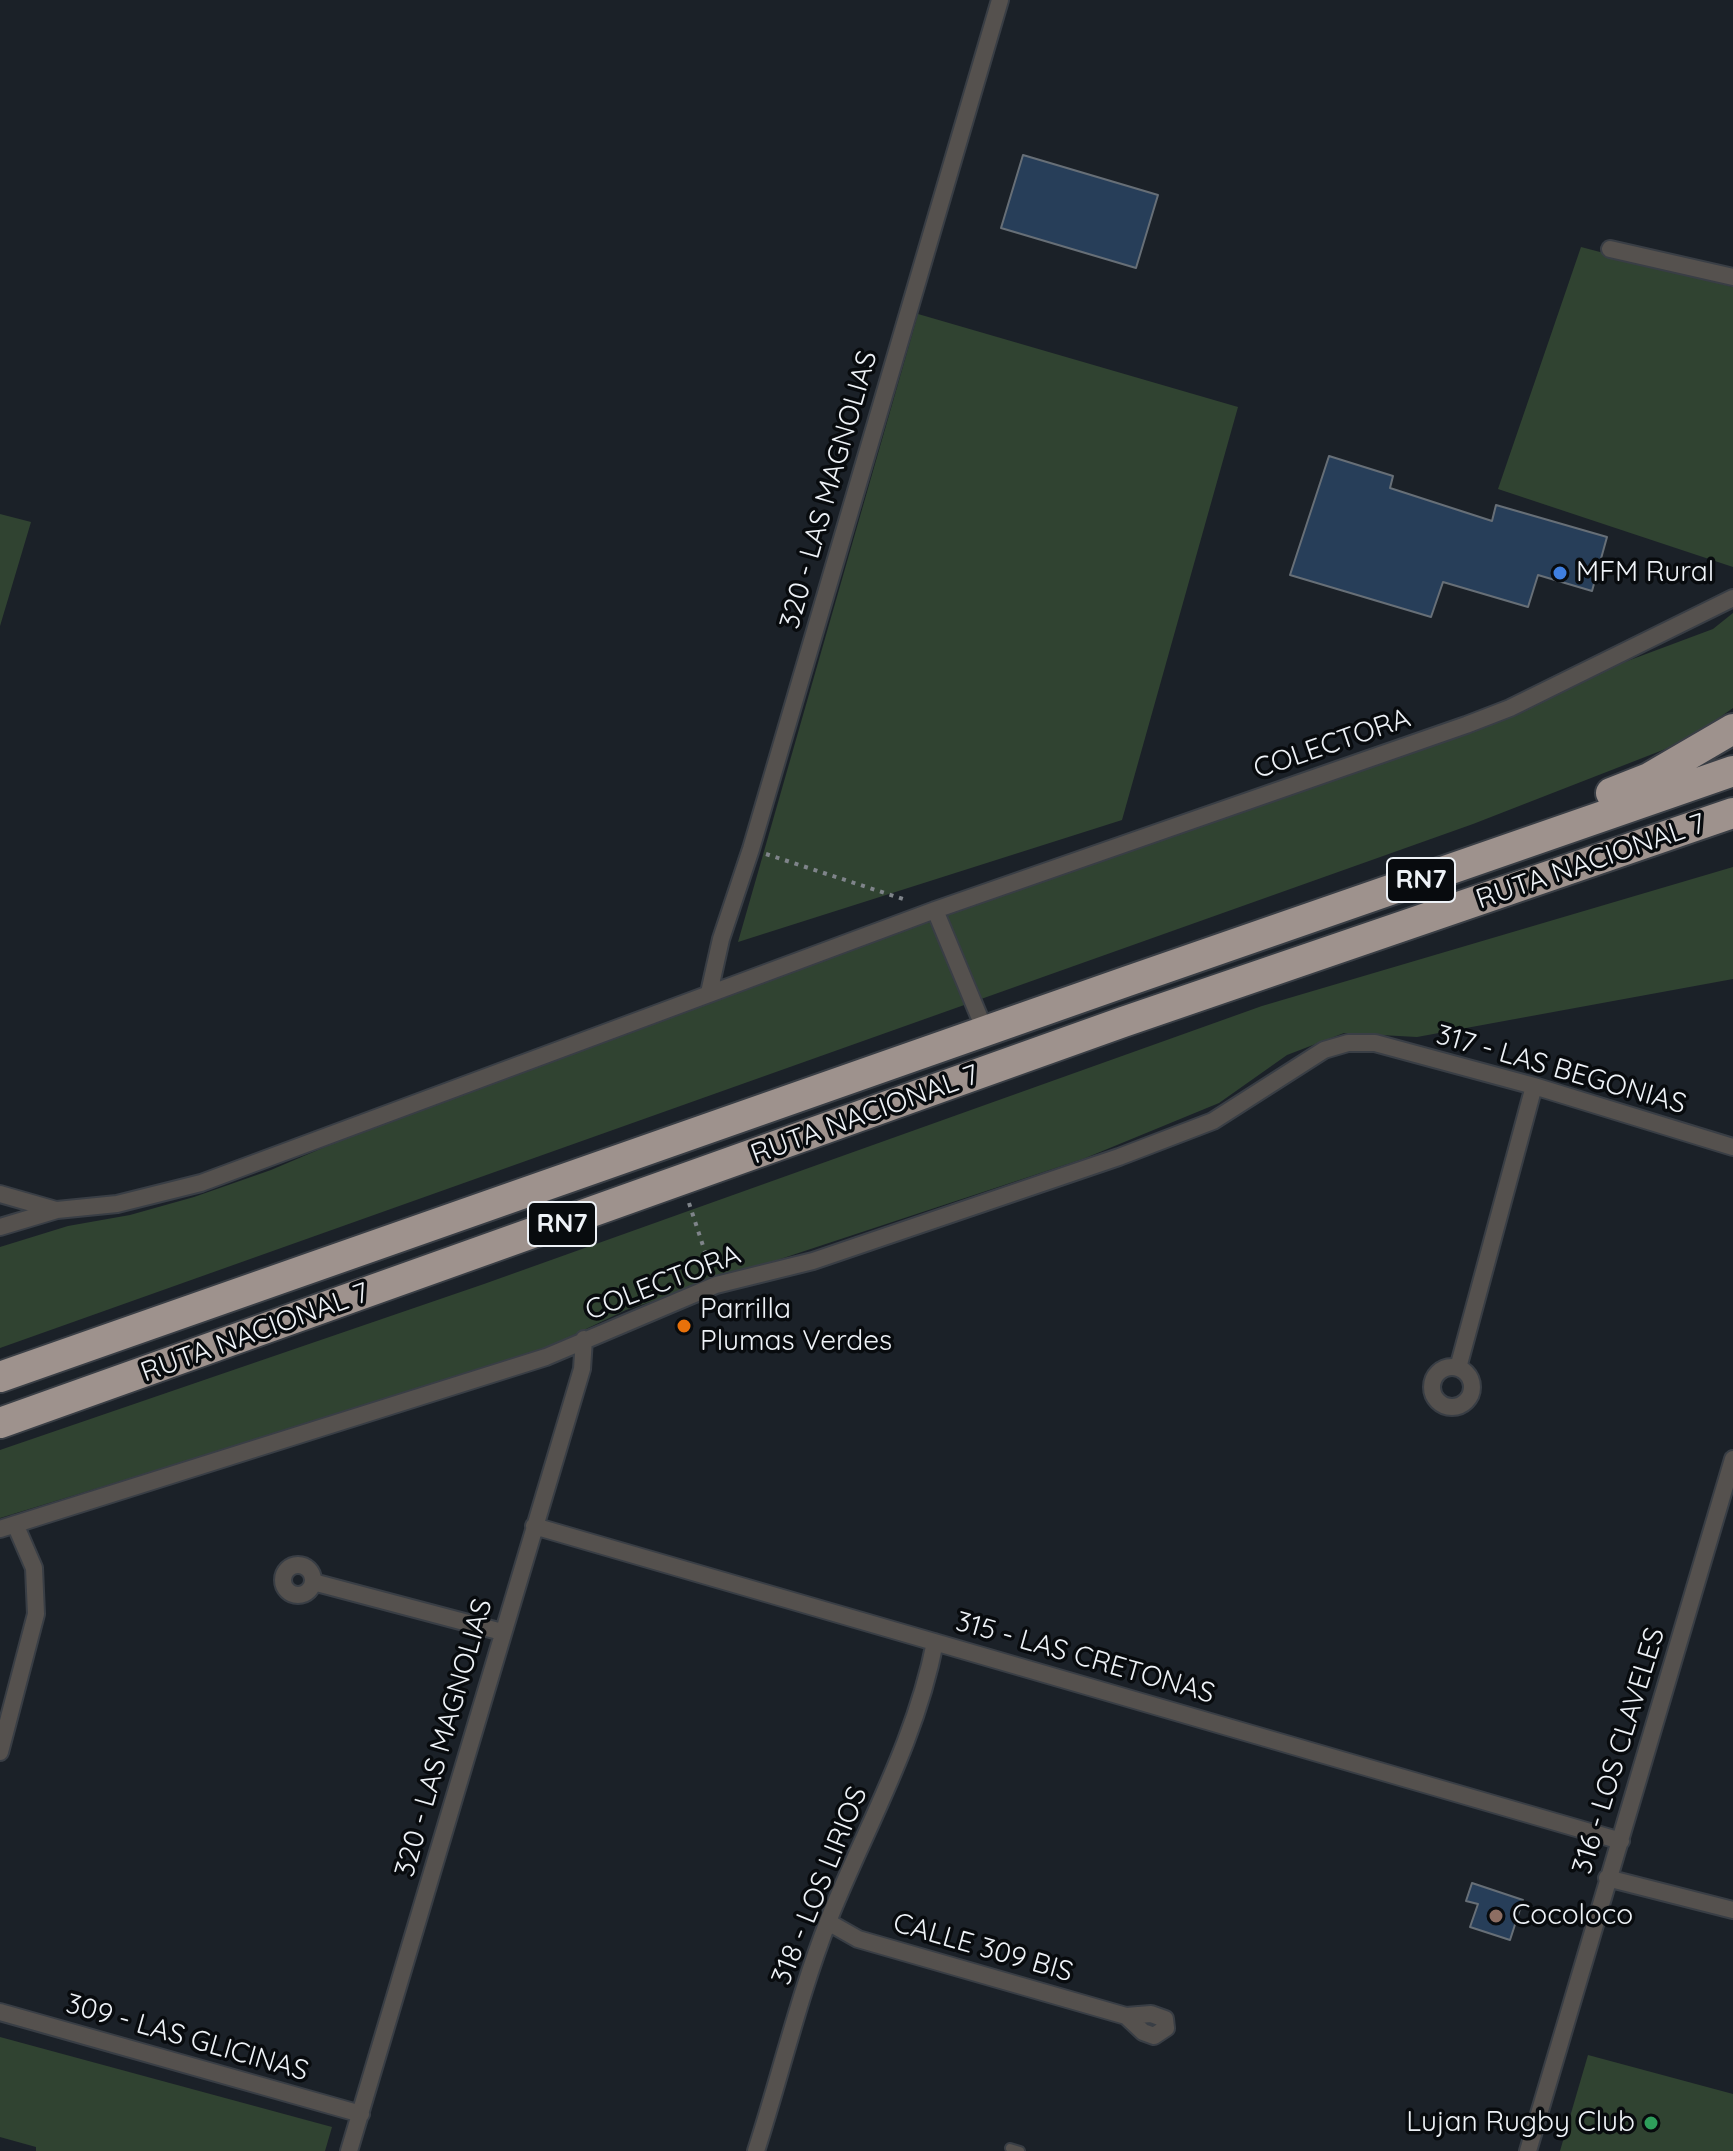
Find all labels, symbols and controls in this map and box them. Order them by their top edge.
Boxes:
street label: 320 - LAS MAGNOLIAS [773,347,885,633]
place label: MFM Rural [1576,556,1714,590]
marker: MFM Rural [1551,564,1569,582]
street label: COLECTORA [1249,702,1415,786]
street label: RUTA NACIONAL 7 [1472,807,1710,917]
road number: RN7 [1387,858,1455,902]
street label: 317 - LAS BEGONIAS [1432,1018,1690,1122]
street label: RUTA NACIONAL 7 [746,1058,984,1172]
road number: RN7 [528,1202,596,1246]
street label: COLECTORA [581,1238,745,1328]
street label: RUTA NACIONAL 7 [136,1276,374,1390]
place label: Parrilla Plumas Verdes [700,1293,892,1359]
marker: Parrilla Plumas Verdes [675,1317,693,1335]
street label: 320 - LAS MAGNOLIAS [388,1595,500,1881]
street label: 315 - LAS CRETONAS [952,1605,1218,1711]
street label: 316 - LOS CLAVELES [1566,1624,1672,1878]
street label: 318 - LOS LIRIOS [765,1782,875,1990]
place label: Cocoloco [1512,1899,1633,1933]
street label: CALLE 309 BIS [889,1906,1077,1990]
marker: Cocoloco [1487,1907,1505,1925]
street label: 309 - LAS GLICINAS [62,1987,312,2089]
place label: Lujan Rugby Club [1406,2106,1635,2140]
marker: Lujan Rugby Club [1642,2114,1660,2132]

